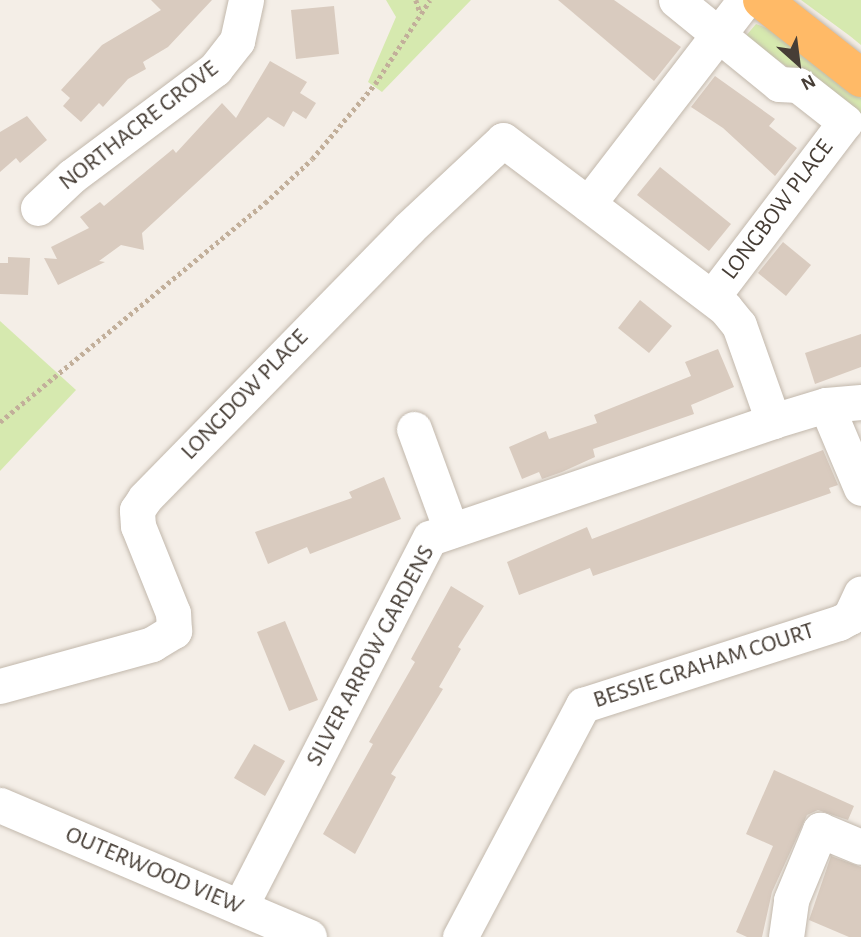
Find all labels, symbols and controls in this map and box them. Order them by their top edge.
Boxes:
north arrow [763,28,833,98]
street label: NORTHACRE GROVE [54,55,224,197]
text: N [798,70,818,93]
street label: LONGBOW PLACE [716,134,840,286]
street label: LONGDOW PLACE [175,324,315,466]
street label: SILVER ARROW GARDENS [301,541,441,771]
street label: BESSIE GRAHAM COURT [590,617,818,715]
street label: OUTERWOOD VIEW [61,821,247,921]

